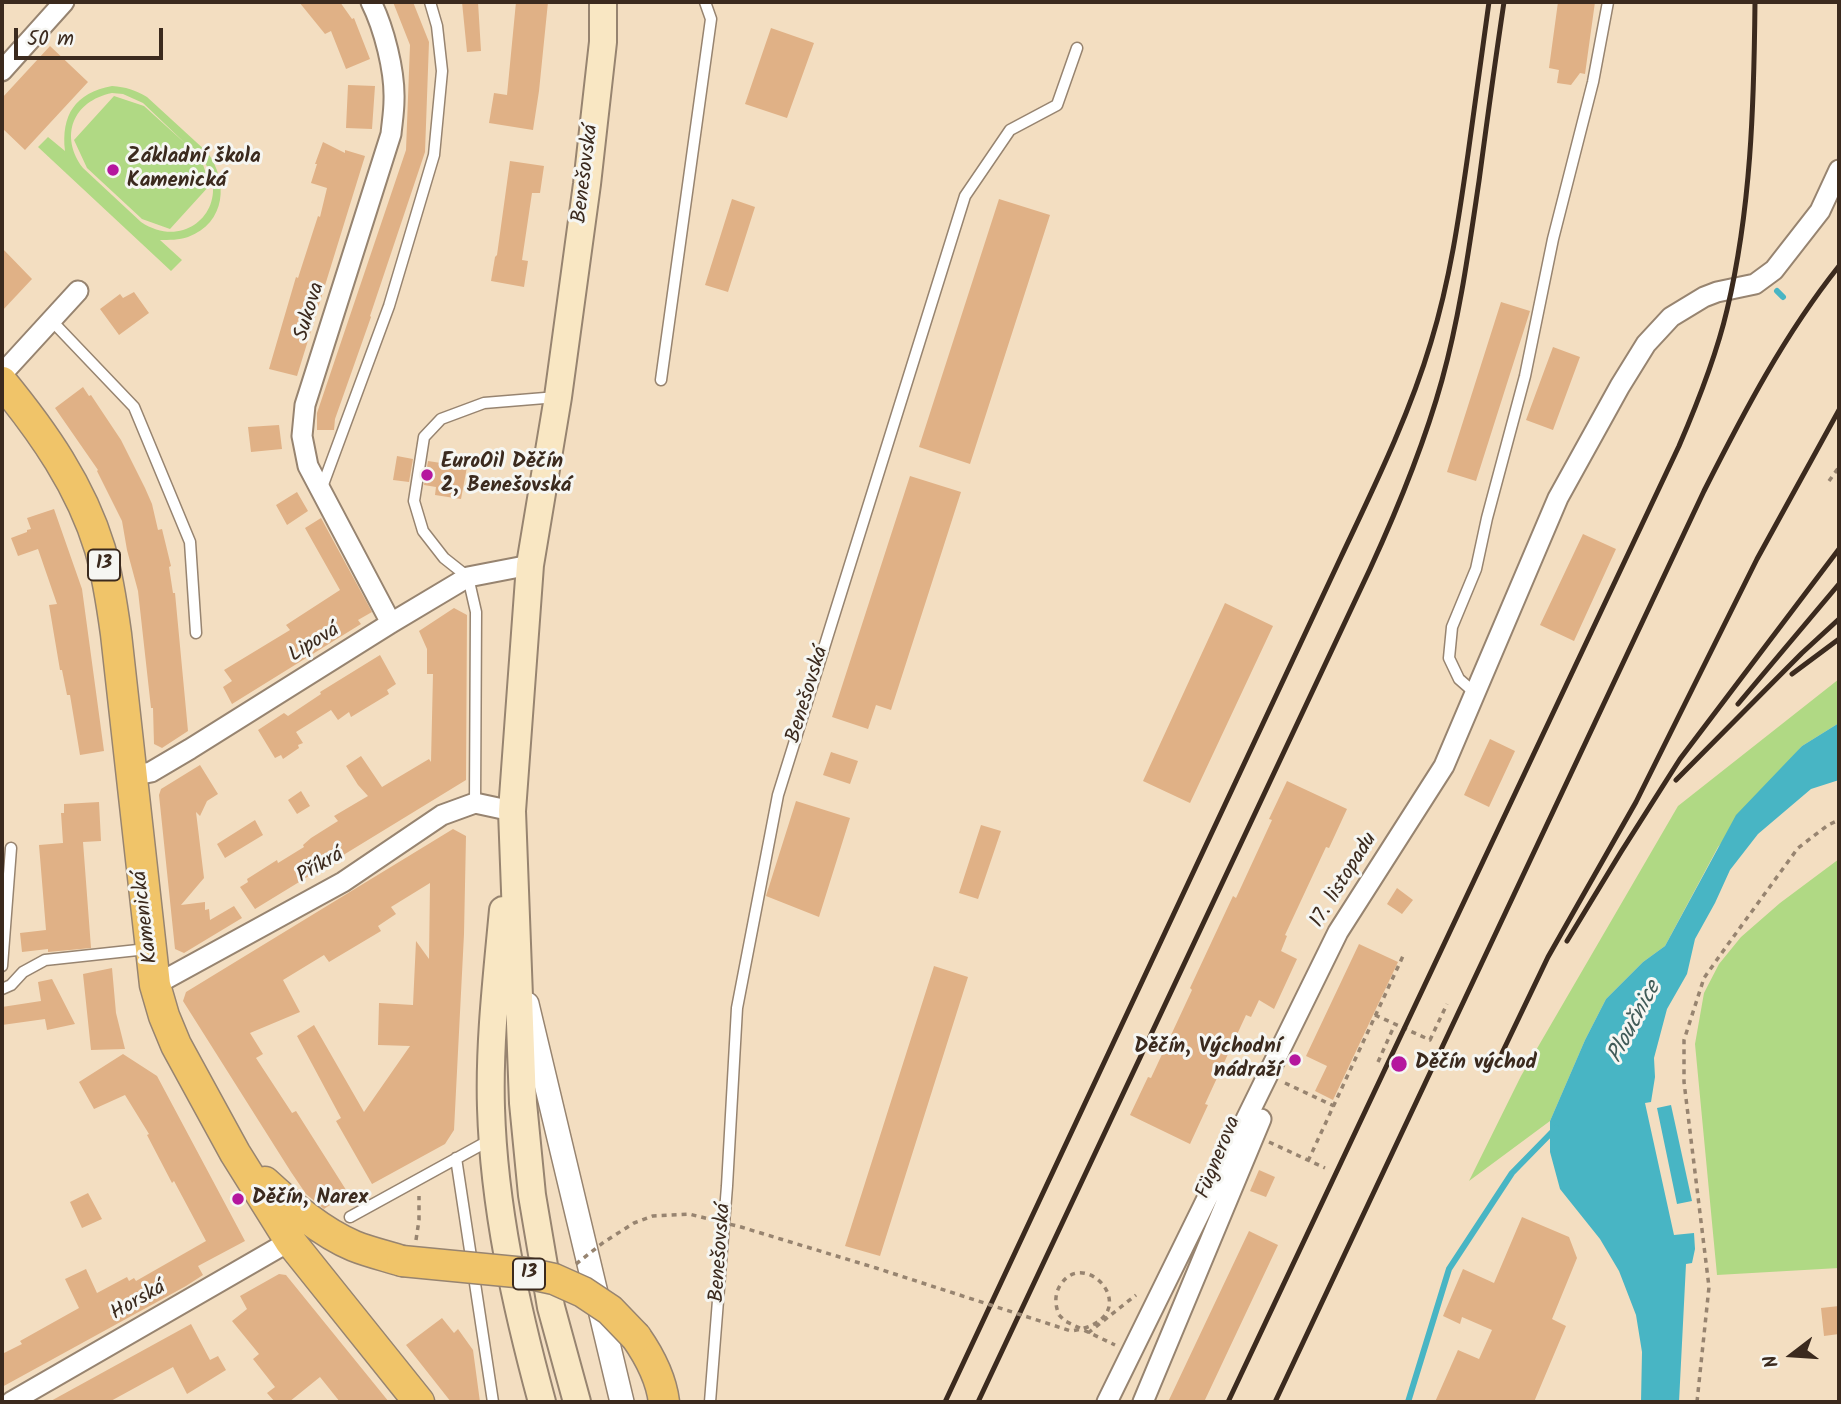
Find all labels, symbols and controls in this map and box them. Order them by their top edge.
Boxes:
scale bar [18,14,166,58]
text: 50 m [27,23,74,56]
street label: Benešovská [568,123,606,225]
place label: Základní škola Kamenická [127,145,261,195]
marker: Základní škola Kamenická [105,162,121,178]
street label: Sukova [290,280,332,344]
place label: EuroOil Děčín 2, Benešovská [441,450,571,500]
marker: EuroOil Děčín 2, Benešovská [419,467,435,483]
road number: 13 [88,550,120,580]
street label: Lipová [285,619,345,669]
street label: Benešovská [782,644,836,746]
street label: 17. listopadu [1306,829,1384,933]
street label: Příkrá [293,844,349,890]
street label: Kamenická [129,869,165,965]
water label: Ploučnice [1603,978,1669,1068]
place label: Děčín, Východní nádraží [1134,1035,1281,1085]
place label: Děčín východ [1415,1051,1537,1077]
marker: Děčín, Východní nádraží [1287,1052,1303,1068]
marker: Děčín východ [1389,1054,1409,1074]
street label: Fügnerova [1192,1113,1248,1203]
place label: Děčín, Narex [252,1186,368,1212]
marker: Děčín, Narex [230,1191,246,1207]
street label: Benešovská [706,1202,738,1304]
road number: 13 [513,1258,545,1290]
street label: Horská [107,1276,171,1328]
north arrow [1757,1320,1827,1390]
text: N [1756,1351,1788,1371]

